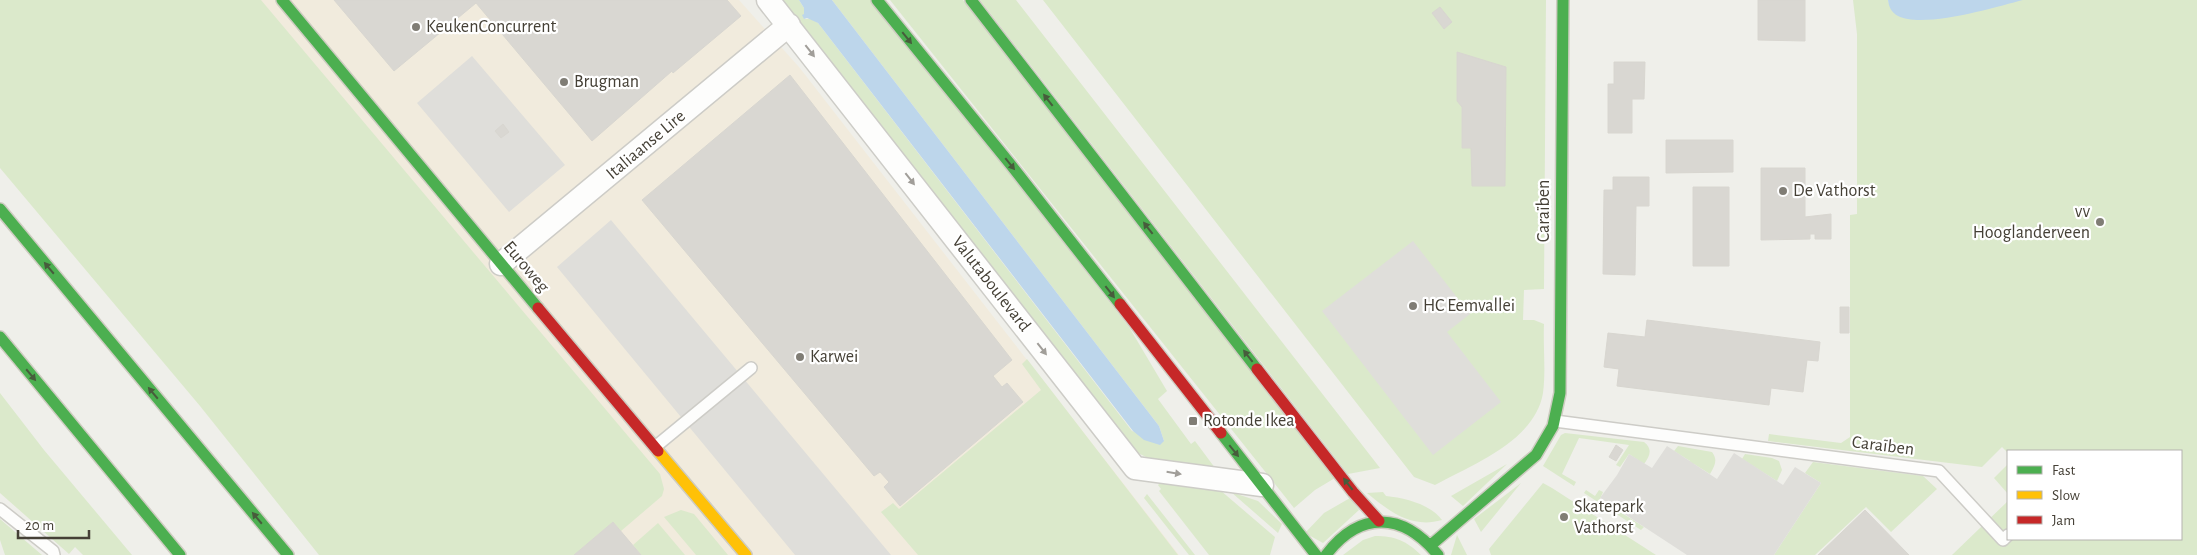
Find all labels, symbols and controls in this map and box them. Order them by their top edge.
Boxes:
place label: KeukenConcurrent [426,18,556,36]
marker: KeukenConcurrent [410,21,422,33]
one-way arrow [902,31,913,44]
one-way arrow [804,44,815,57]
place label: Brugman [574,73,639,91]
marker: Brugman [558,76,570,88]
one-way arrow [1043,94,1054,107]
street label: Italiaanse Lire [603,107,689,183]
one-way arrow [1005,157,1015,171]
one-way arrow [904,172,915,185]
street label: Caraïben [1535,180,1553,242]
place label: De Vathorst [1793,182,1876,200]
marker: De Vathorst [1777,185,1789,197]
place label: vv Hooglanderveen [1973,203,2090,242]
marker: vv Hooglanderveen [2094,216,2106,228]
one-way arrow [1143,222,1154,235]
street label: Valutaboulevard [948,233,1034,335]
street label: Euroweg [500,238,552,296]
one-way arrow [44,262,55,274]
one-way arrow [1104,285,1115,298]
place label: HC Eemvallei [1423,297,1515,315]
marker: HC Eemvallei [1407,300,1419,312]
one-way arrow [1037,342,1048,355]
place label: Karwei [810,348,858,366]
one-way arrow [1243,350,1254,363]
marker: Karwei [794,351,806,363]
one-way arrow [25,369,36,381]
one-way arrow [148,387,159,399]
place label: Rotonde Ikea [1203,412,1295,430]
marker: Rotonde Ikea [1187,415,1199,427]
street label: Caraïben [1851,433,1915,459]
one-way arrow [1229,444,1240,457]
legend [2007,450,2182,540]
text: Fast [2052,463,2076,478]
one-way arrow [1166,470,1182,478]
one-way arrow [1342,478,1353,491]
text: Slow [2052,488,2080,503]
place label: Skatepark Vathorst [1574,498,1644,537]
scale bar [18,508,89,540]
one-way arrow [252,511,263,524]
marker: Skatepark Vathorst [1558,511,1570,523]
text: Jam [2052,513,2075,528]
text: 20 m [25,518,54,533]

